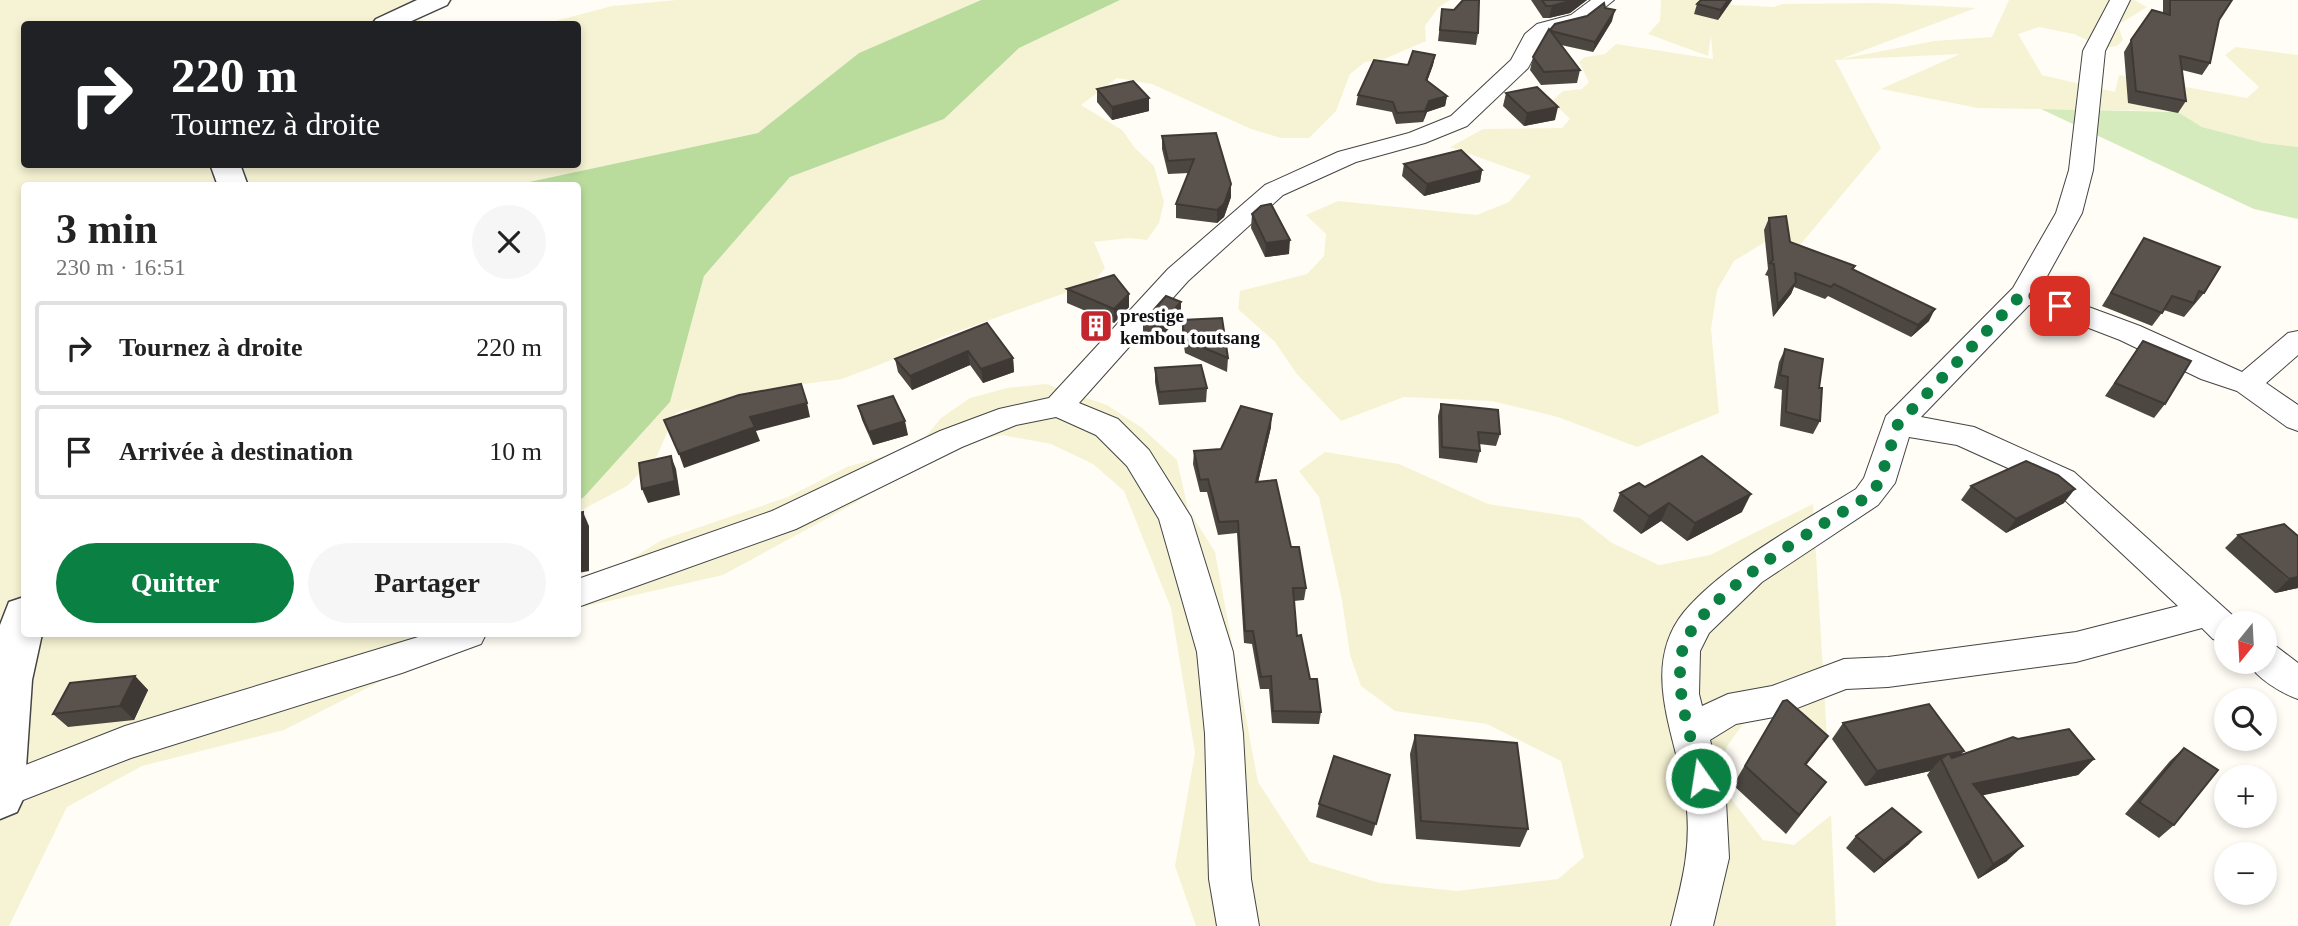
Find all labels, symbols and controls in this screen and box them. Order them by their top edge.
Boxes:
text: 220 m [171,48,298,103]
icon: right [56,49,147,140]
text: Tournez à droite [171,106,380,142]
button: close [472,205,546,279]
text: 3 min [56,206,158,252]
text: 230 m · 16:51 [56,255,186,280]
pin [2030,276,2090,336]
icon: arrive [2041,287,2079,325]
place label: prestige kembou toutsang [1120,305,1260,348]
building icon: prestige kembou toutsang [1077,307,1115,345]
icon: right [60,329,98,367]
text: Tournez à droite [119,333,302,362]
text: 220 m [476,333,542,362]
icon: arrive [60,433,98,471]
text: Arrivée à destination [119,437,353,466]
text: 10 m [489,437,542,466]
button: Quitter [56,543,294,623]
button: Partager [308,543,546,623]
north arrow [2214,611,2277,674]
map controls [2214,611,2277,905]
button: search [2214,688,2277,751]
position arrow [1664,741,1738,815]
button: + [2214,765,2277,828]
button: − [2214,842,2277,905]

